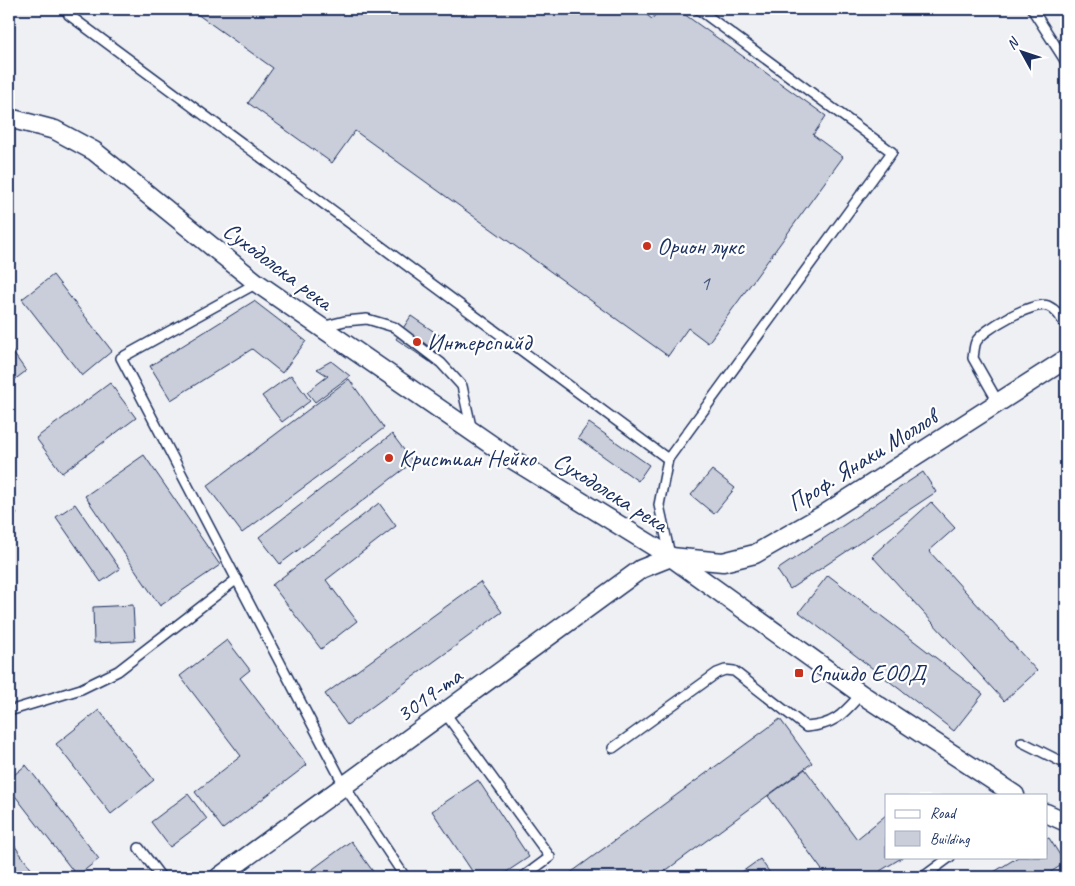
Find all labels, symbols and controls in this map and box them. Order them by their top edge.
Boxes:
north arrow [998,28,1048,78]
text: N [1003,33,1023,53]
street label: Суходолска река [217,215,340,318]
place label: Орион лукс [657,231,746,261]
marker: Орион лукс [641,240,653,252]
house number: 1 [700,270,711,296]
place label: Интерспийд [427,327,533,357]
marker: Интерспийд [411,336,423,348]
street label: Проф. Янаки Моллов [782,400,946,518]
place label: Кристиан Нейко [399,443,537,473]
street label: Суходолска река [548,445,676,540]
marker: Кристиан Нейко [383,452,395,464]
place label: Спиидо ЕООД [809,658,928,688]
street label: 3019-та [390,660,469,729]
marker: Спиидо ЕООД [793,667,805,679]
legend [885,794,1048,858]
text: Road [930,804,957,823]
text: Building [930,830,970,849]

